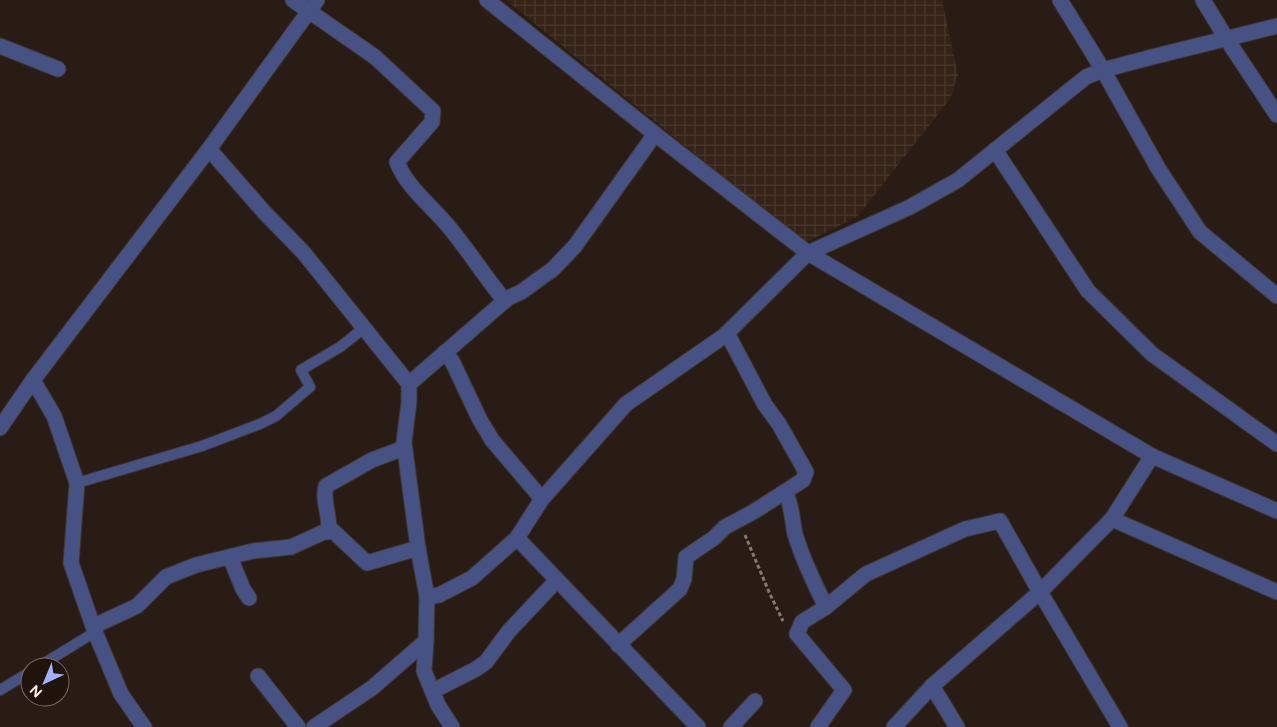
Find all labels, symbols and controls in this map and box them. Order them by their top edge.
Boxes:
north arrow [20,657,70,707]
text: N [27,681,46,701]

